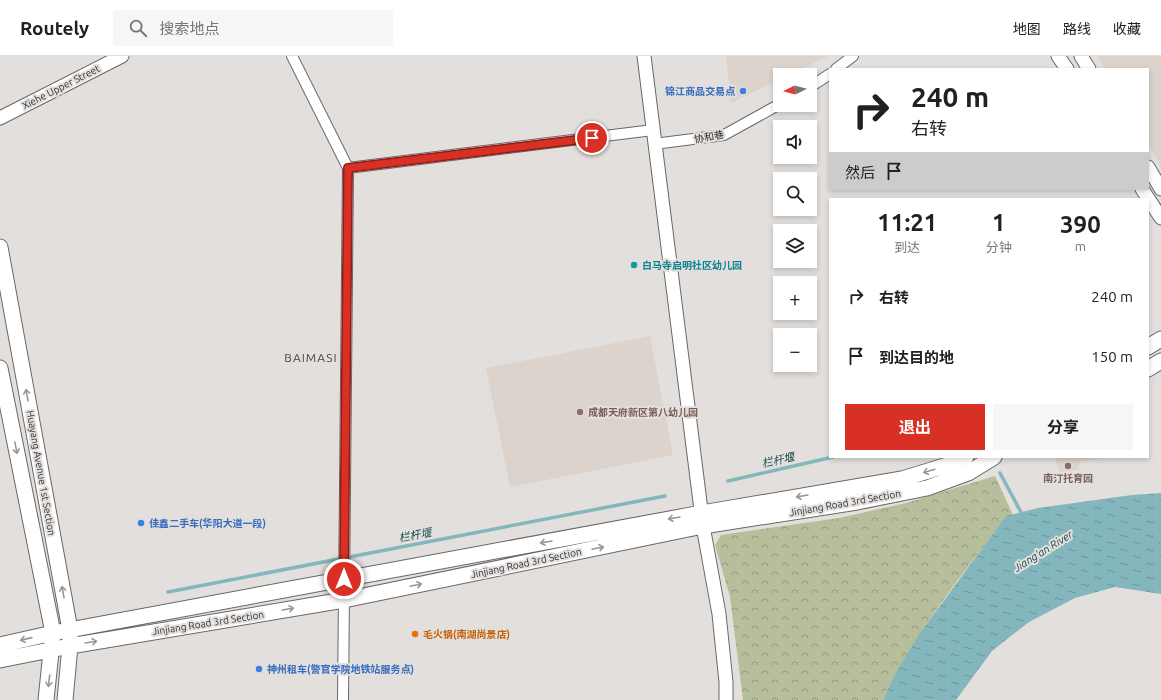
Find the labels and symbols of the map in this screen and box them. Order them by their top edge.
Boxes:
street label: Xiehe Upper Street [20,63,102,111]
north arrow [773,68,817,112]
place label: 锦江商品交易点 [665,85,736,97]
marker: 锦江商品交易点 [738,86,748,96]
pin [575,121,609,155]
street label: 协和巷 [693,129,725,145]
place label: 白马寺启明社区幼儿园 [642,259,742,271]
marker: 白马寺启明社区幼儿园 [629,260,639,270]
district label: BAIMASI [284,351,338,364]
one-way arrow [23,389,31,402]
place label: 成都天府新区第八幼儿园 [588,406,698,418]
marker: 成都天府新区第八幼儿园 [575,407,585,417]
street label: Huayang Avenue 1st Section [25,409,57,537]
one-way arrow [12,441,20,454]
water label: 栏杆堰 [761,450,797,470]
marker: 南汀托育园 [1063,461,1073,471]
one-way arrow [923,468,936,475]
place label: 南汀托育园 [1043,473,1093,484]
street label: Jinjiang Road 3rd Section [788,488,902,518]
one-way arrow [796,492,809,500]
one-way arrow [668,514,681,522]
place label: 佳鑫二手车(华阳大道一段) [149,517,266,530]
marker: 佳鑫二手车(华阳大道一段) [136,518,146,528]
water label: 栏杆堰 [398,526,434,544]
water label: Jiang'an River [1011,528,1075,574]
one-way arrow [540,538,553,546]
one-way arrow [591,543,604,551]
street label: Jinjiang Road 3rd Section [470,546,582,580]
position arrow [323,558,365,600]
one-way arrow [409,581,422,589]
one-way arrow [58,586,66,599]
one-way arrow [281,605,294,613]
street label: Jinjiang Road 3rd Section [151,609,265,637]
marker: 毛火锅(南湖尚景店) [410,629,420,639]
place label: 毛火锅(南湖尚景店) [423,629,510,641]
one-way arrow [20,636,33,644]
one-way arrow [84,638,97,646]
place label: 神州租车(警官学院地铁站服务点) [267,663,414,676]
marker: 神州租车(警官学院地铁站服务点) [254,664,264,674]
one-way arrow [45,674,52,687]

